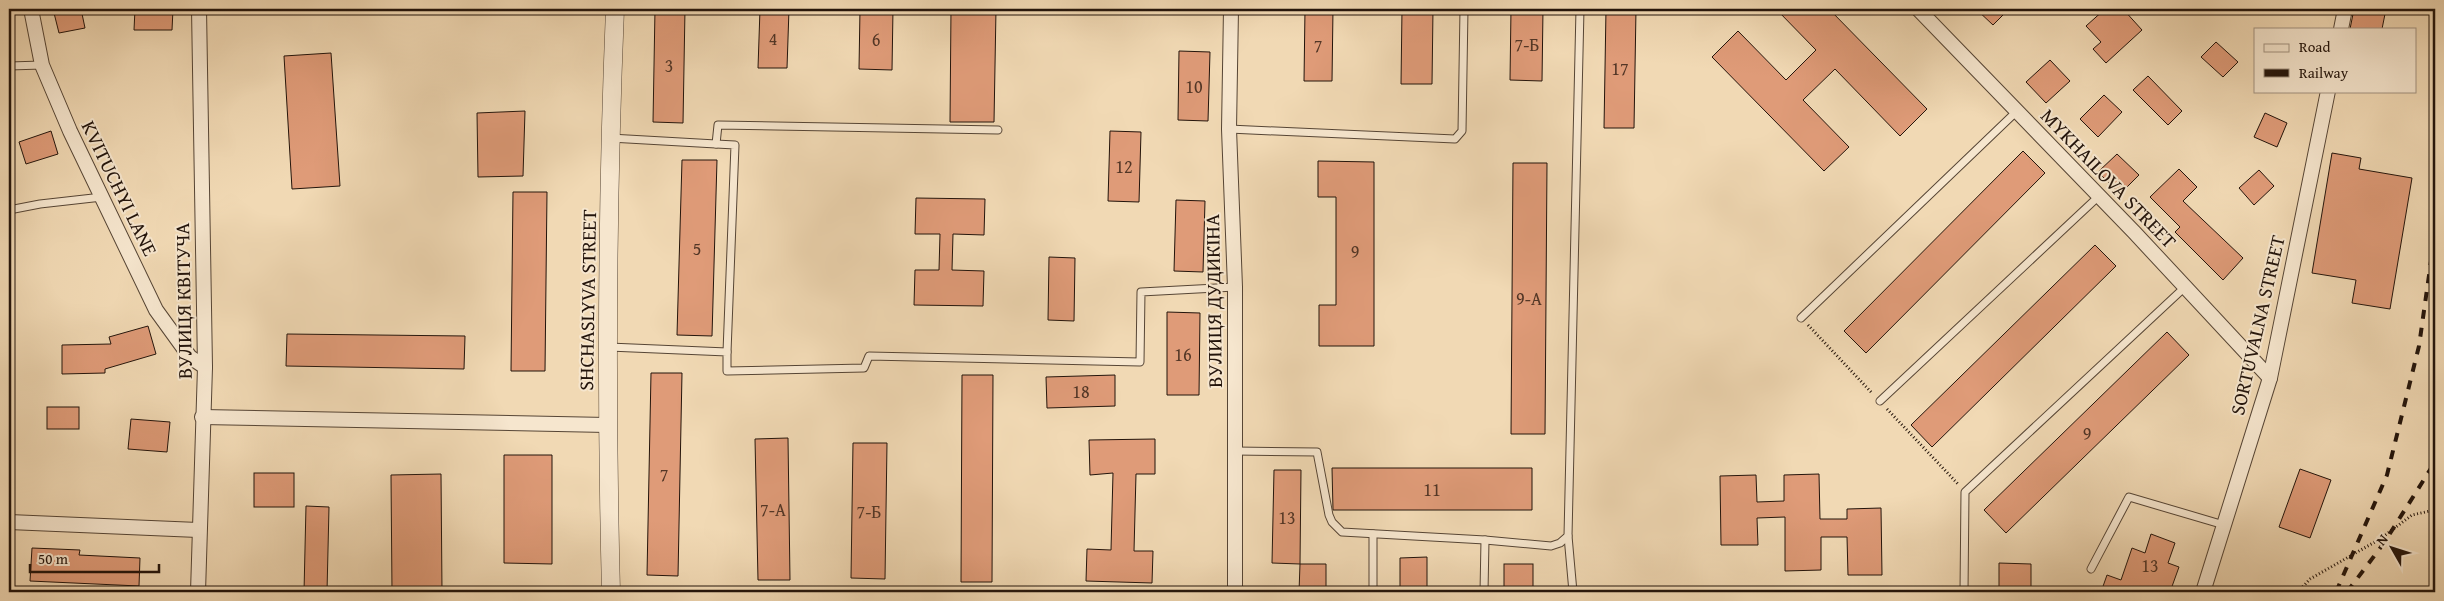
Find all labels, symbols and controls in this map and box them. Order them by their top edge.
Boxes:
house number: 4 [769,25,777,52]
house number: 6 [872,26,880,53]
legend [2254,28,2416,92]
house number: 7-Б [1514,31,1540,58]
house number: 7 [1314,32,1322,59]
text: Road [2299,36,2330,57]
house number: 3 [665,52,673,79]
house number: 17 [1611,55,1629,82]
text: Railway [2299,62,2349,83]
house number: 10 [1185,73,1203,100]
street label: MYKHAILOVA STREET [2034,101,2184,255]
street label: KVITUCHYI LANE [75,115,165,261]
house number: 12 [1115,153,1133,180]
street label: SHCHASLYVA STREET [571,209,603,391]
street label: ВУЛИЦЯ ДУДИКІНА [1197,214,1229,388]
street label: ВУЛИЦЯ КВІТУЧА [167,223,199,379]
street label: SORTUVALNA STREET [2222,232,2292,418]
house number: 5 [693,235,701,262]
house number: 9 [1351,238,1359,265]
house number: 9-А [1516,285,1542,312]
house number: 16 [1174,341,1192,368]
house number: 18 [1072,378,1090,405]
house number: 9 [2083,420,2091,447]
house number: 7 [660,461,668,488]
house number: 11 [1423,476,1441,503]
house number: 7-А [760,496,786,523]
house number: 7-Б [856,498,882,525]
house number: 13 [1278,504,1296,531]
north arrow [2366,524,2416,574]
text: N [2371,529,2393,550]
scale bar [30,541,159,573]
text: 50 m [38,548,69,569]
house number: 13 [2141,552,2159,579]

